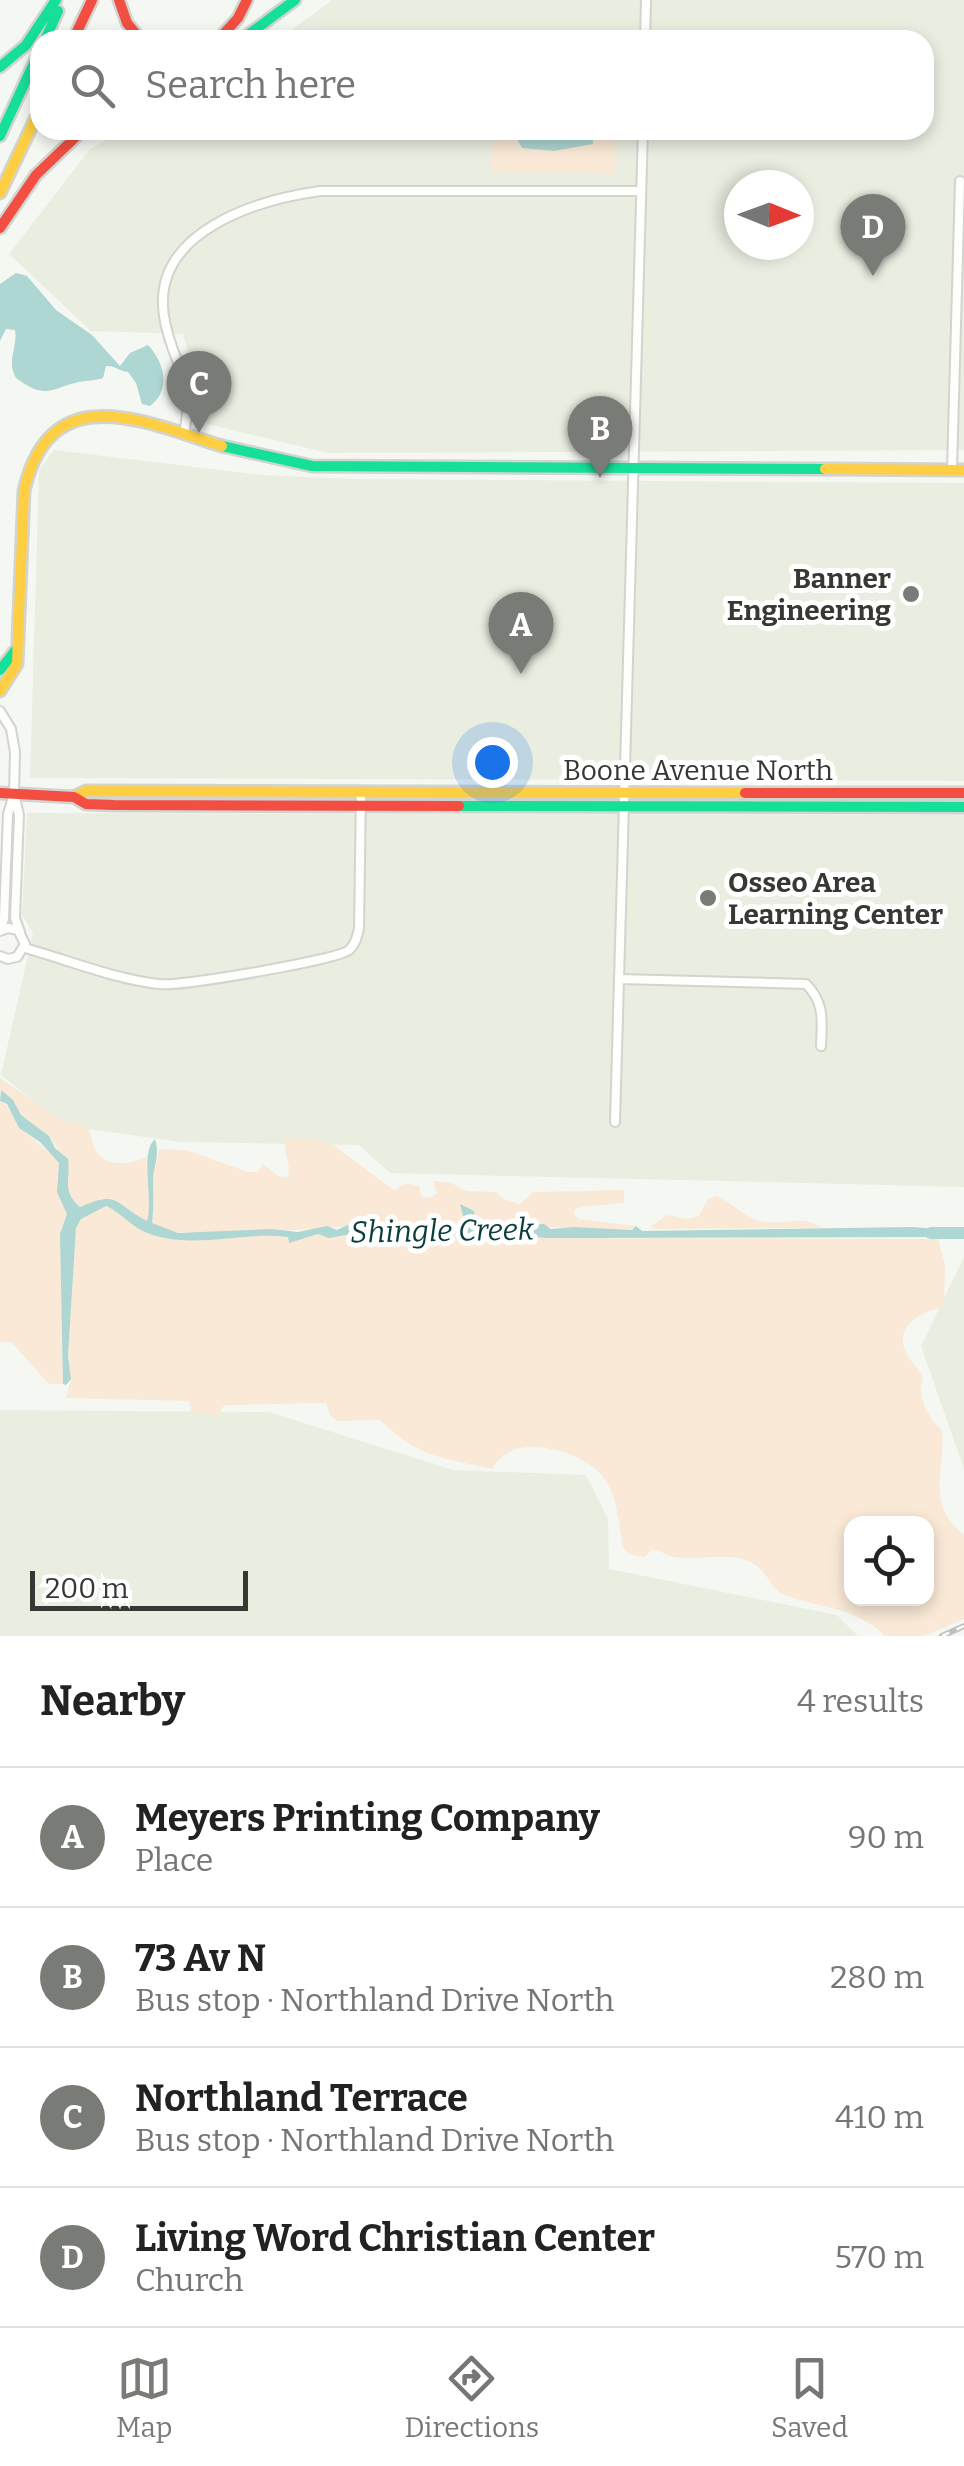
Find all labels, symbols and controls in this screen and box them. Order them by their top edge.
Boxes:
search box [30,30,934,140]
icon: search [65,58,120,113]
text: Search here [145,62,356,108]
north arrow [724,170,814,260]
pin: D [840,194,906,276]
pin: C [166,350,232,433]
pin: B [568,396,632,478]
place label: Banner Engineering [727,562,891,627]
marker: Banner Engineering [900,583,922,605]
pin: A [488,592,554,674]
your location [467,737,518,788]
street label: Boone Avenue North [563,754,833,787]
place label: Osseo Area Learning Center [728,866,943,931]
marker: Osseo Area Learning Center [697,887,719,909]
water label: Shingle Creek [350,1211,535,1251]
map controls [844,1516,934,1606]
button: locate [844,1516,934,1606]
scale bar [30,1566,248,1610]
text: 200 m [45,1572,128,1605]
text: Nearby [40,1676,185,1726]
text: 4 results [797,1682,924,1720]
text: Meyers Printing Company [135,1795,600,1841]
text: A [61,1818,84,1856]
text: 90 m [848,1818,924,1856]
text: Place [135,1841,213,1879]
text: 73 Av N [135,1935,266,1981]
text: B [62,1958,83,1996]
text: 280 m [830,1958,924,1996]
text: Bus stop · Northland Drive North [135,1981,614,2019]
text: Northland Terrace [135,2075,468,2121]
text: C [62,2098,83,2136]
text: 410 m [835,2098,924,2136]
text: Bus stop · Northland Drive North [135,2121,614,2159]
text: Living Word Christian Center [135,2215,655,2261]
text: D [61,2238,84,2276]
text: 570 m [835,2238,924,2276]
text: Church [135,2261,244,2299]
tab: Map [116,2351,172,2444]
tab: Directions [404,2351,539,2444]
tab: Saved [771,2351,848,2444]

